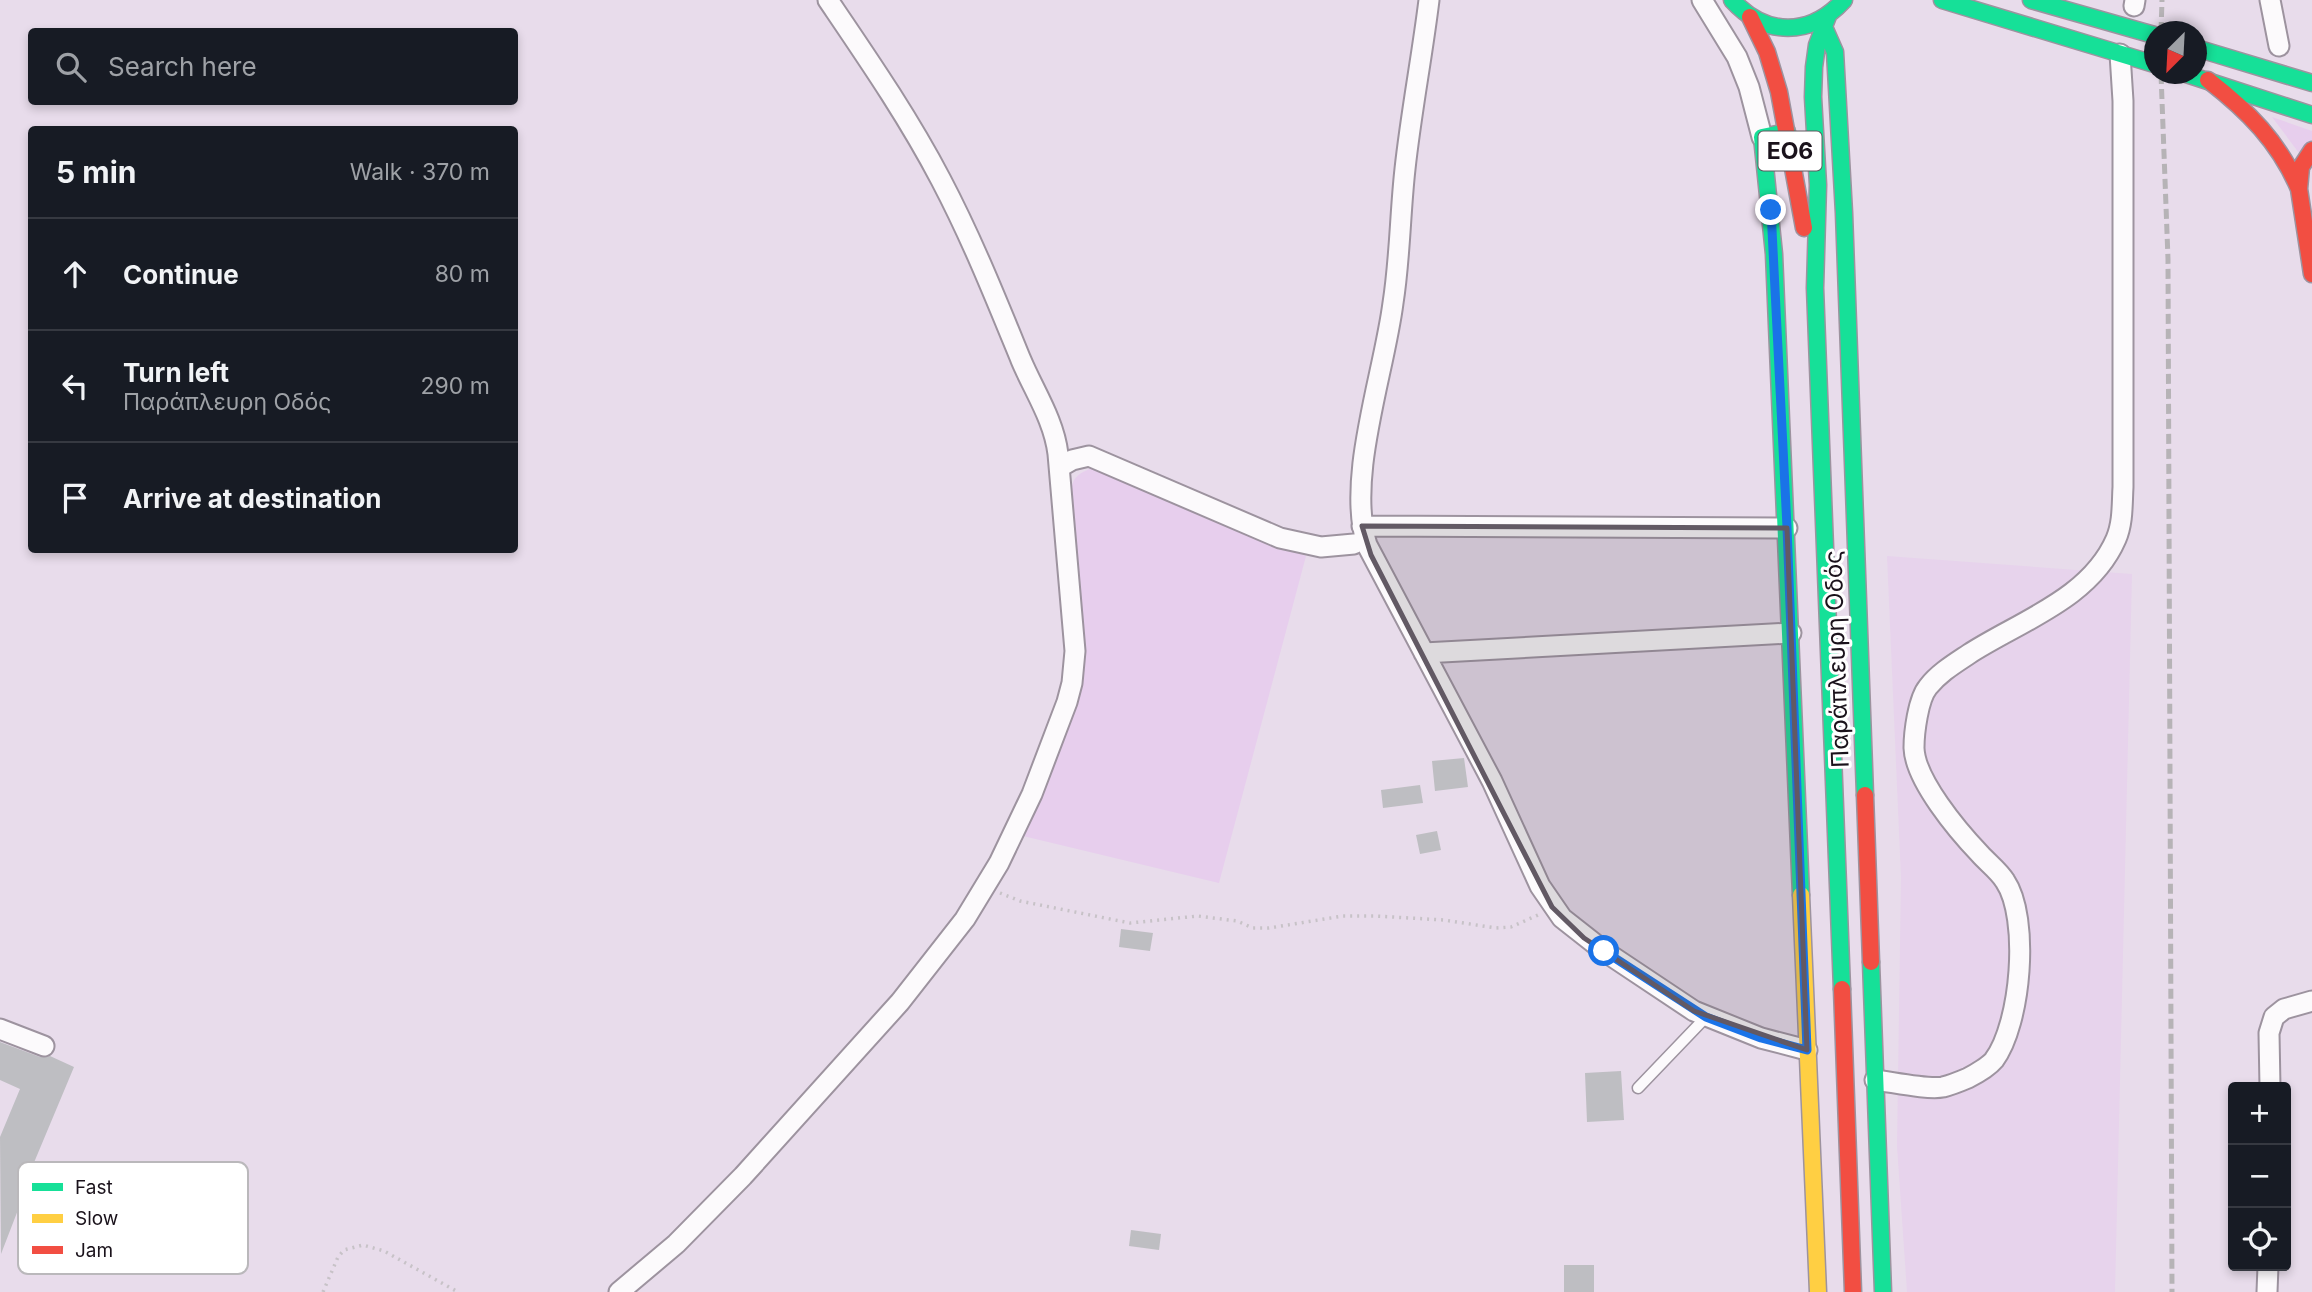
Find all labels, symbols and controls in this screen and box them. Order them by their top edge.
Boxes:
north arrow [2144,21,2207,84]
search box [28,28,518,105]
icon: search [52,48,90,86]
text: Search here [108,51,257,82]
road number: ΕΟ6 [1758,132,1822,170]
text: 5 min [56,154,136,190]
text: Walk · 370 m [350,158,490,186]
route end [1755,194,1786,225]
icon: ahead [56,255,94,293]
text: Continue [123,259,239,290]
text: 80 m [435,260,490,288]
text: Turn left [123,357,229,388]
icon: left [56,367,94,405]
text: 290 m [421,372,490,400]
text: Παράπλευρη Οδός [123,388,331,416]
icon: arrive [56,479,94,517]
text: Arrive at destination [123,483,382,514]
street label: Παράπλευρη Οδός [1818,550,1855,768]
route start [1588,935,1619,966]
map controls [2228,1082,2291,1271]
button: + [2228,1082,2291,1145]
button: − [2228,1145,2291,1208]
legend [18,1162,248,1274]
text: Fast [75,1176,113,1199]
text: Slow [75,1207,118,1230]
button: locate [2228,1208,2291,1271]
text: Jam [75,1239,113,1262]

